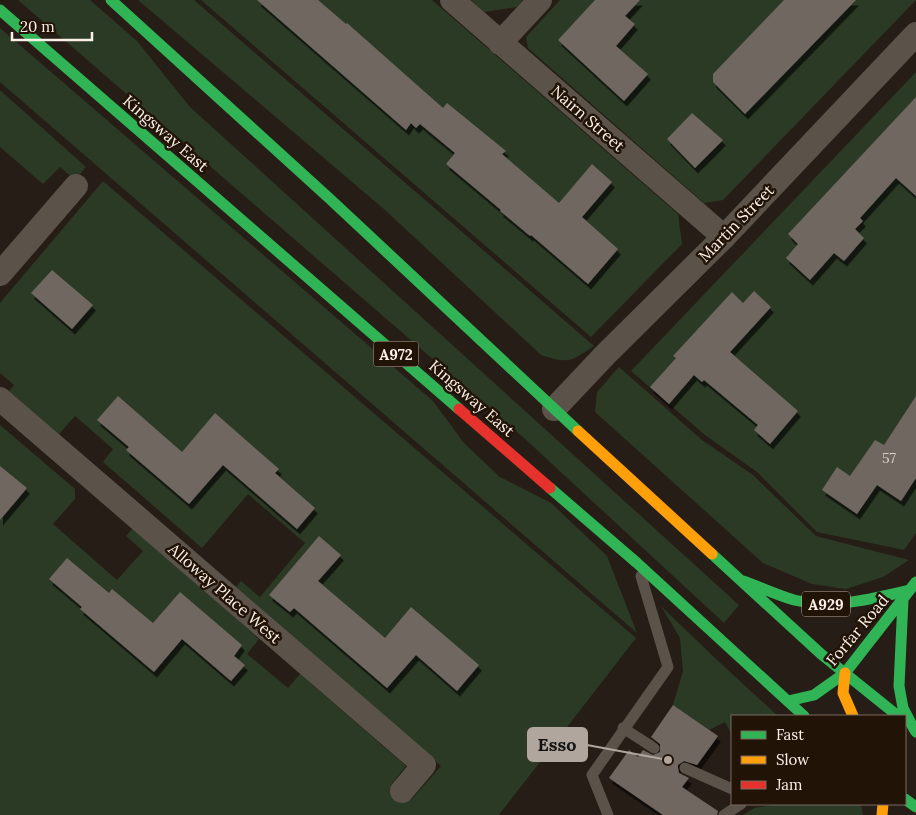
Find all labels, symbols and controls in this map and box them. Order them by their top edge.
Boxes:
scale bar [12,10,92,42]
text: 20 m [20,17,55,36]
street label: Nairn Street [547,81,630,156]
street label: Kingsway East [119,90,213,176]
street label: Martin Street [694,180,778,266]
road number: A972 [374,342,418,366]
street label: Kingsway East [425,355,519,441]
house number: 57 [882,449,897,467]
street label: Alloway Place West [164,538,286,648]
street label: Forfar Road [821,590,893,670]
road number: A929 [802,592,850,616]
legend [731,715,906,805]
text: Fast [776,725,804,744]
callout: Esso [528,728,587,761]
text: Esso [538,733,576,756]
text: Slow [776,750,809,769]
text: Jam [775,775,803,794]

